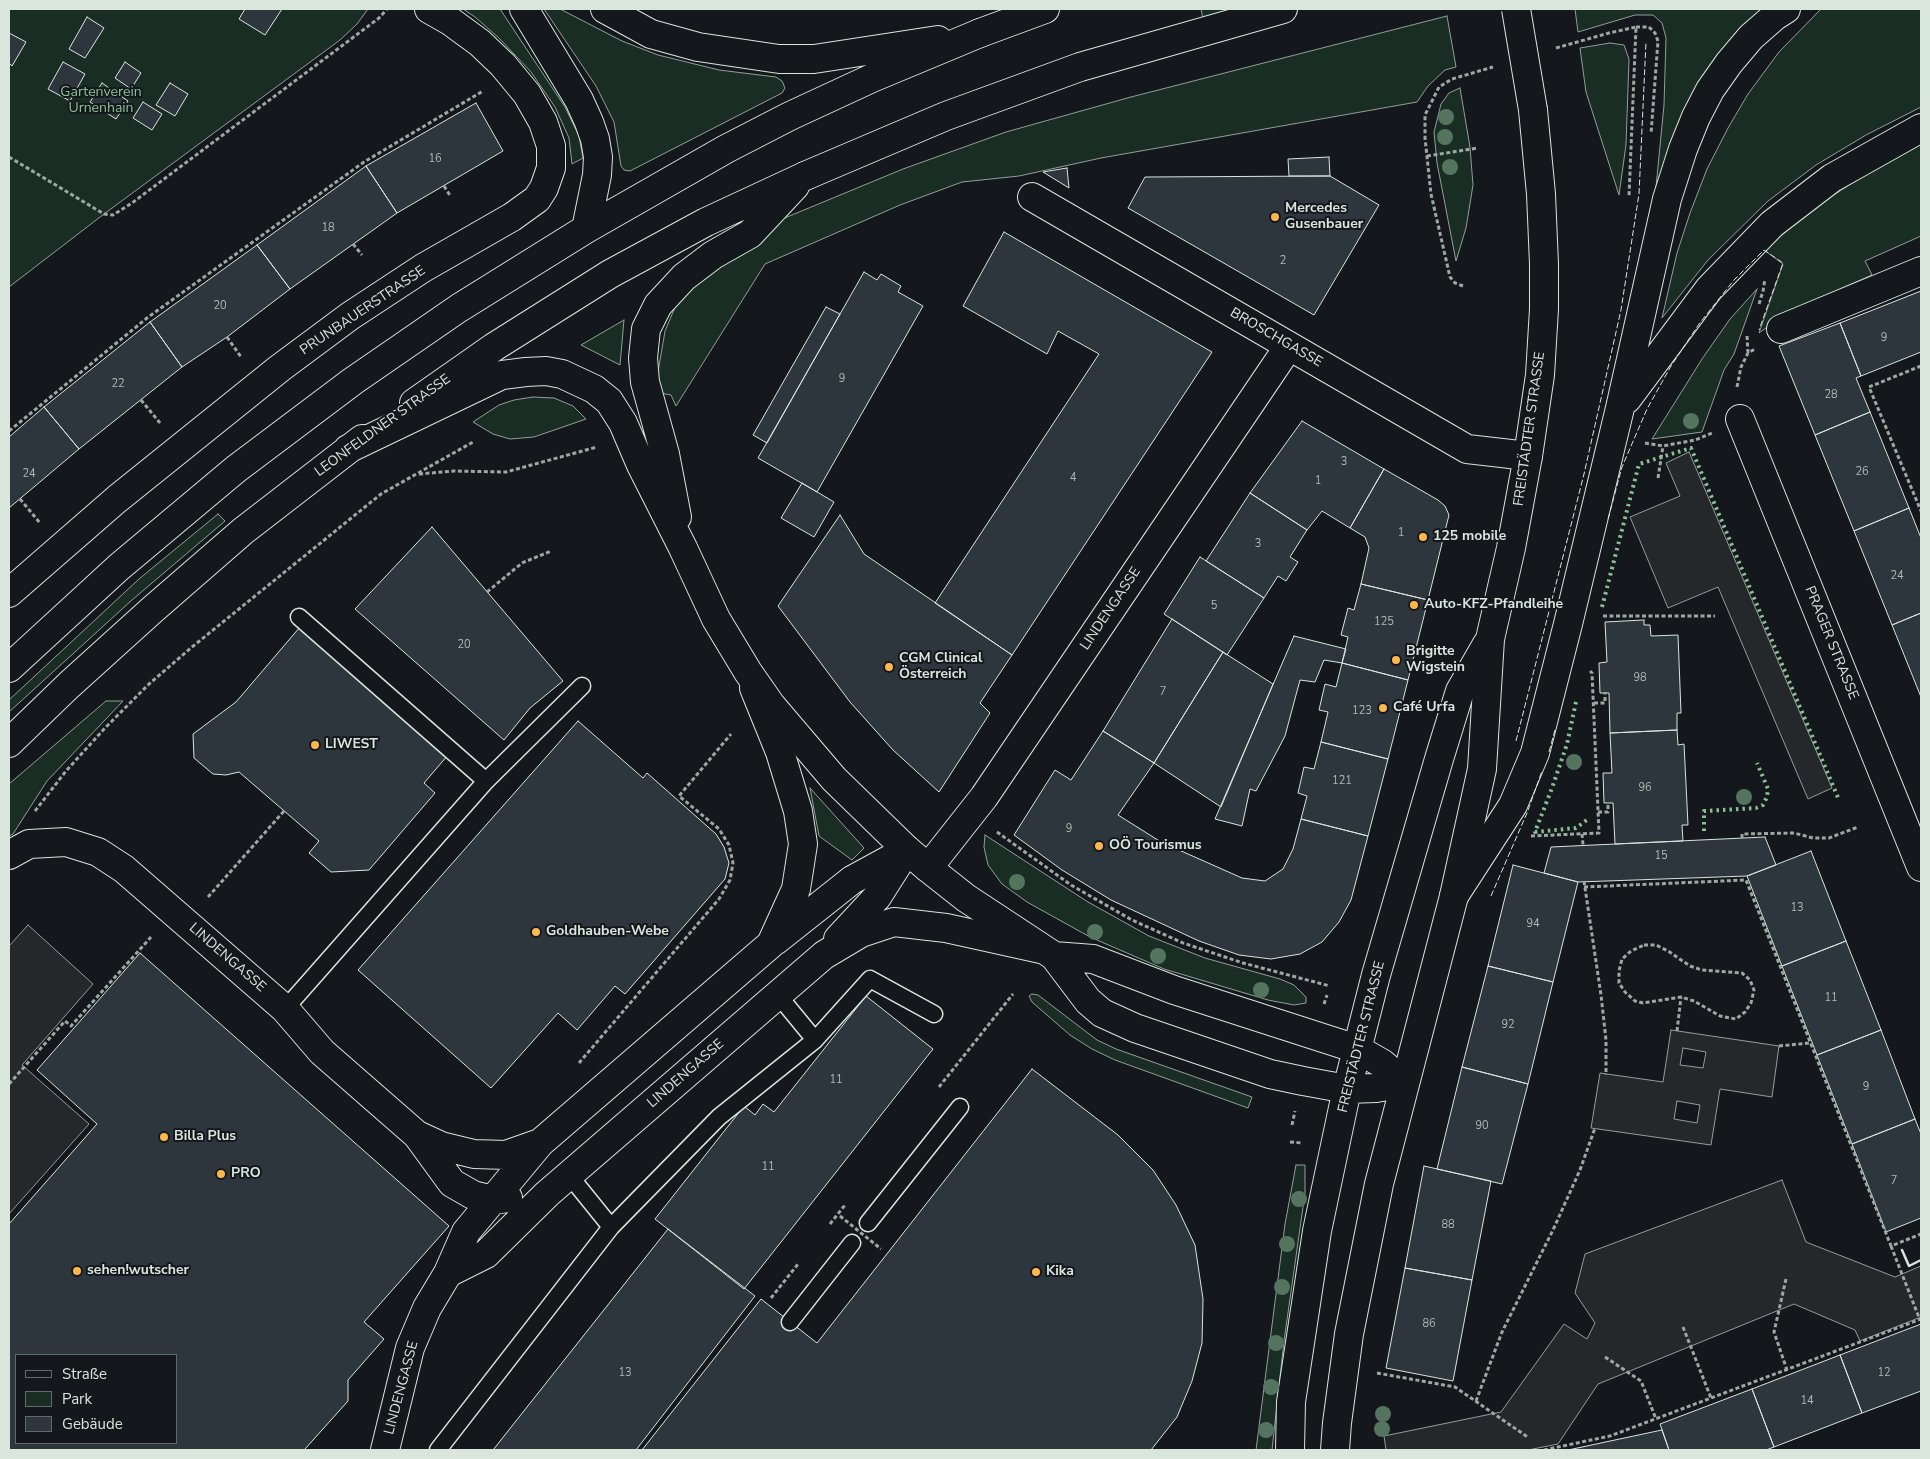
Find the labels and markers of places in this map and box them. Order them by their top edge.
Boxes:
place label: Mercedes Gusenbauer [1285,201,1363,233]
marker: Mercedes Gusenbauer [1269,211,1281,223]
place label: 125 mobile [1433,529,1506,545]
marker: 125 mobile [1417,531,1429,543]
place label: Auto-KFZ-Pfandleihe [1424,597,1563,613]
marker: Auto-KFZ-Pfandleihe [1408,599,1420,611]
place label: Brigitte Wigstein [1406,644,1465,676]
place label: CGM Clinical Österreich [899,651,982,684]
marker: Brigitte Wigstein [1390,654,1402,666]
marker: CGM Clinical Österreich [883,661,895,673]
place label: Café Urfa [1393,700,1455,716]
marker: Café Urfa [1377,702,1389,714]
place label: LIWEST [325,737,378,753]
marker: LIWEST [309,739,321,751]
place label: OÖ Tourismus [1109,838,1202,854]
marker: OÖ Tourismus [1093,840,1105,852]
place label: Goldhauben-Webe [546,924,669,940]
marker: Goldhauben-Webe [530,926,542,938]
place label: Billa Plus [174,1129,236,1145]
marker: Billa Plus [158,1131,170,1143]
place label: PRO [231,1166,261,1182]
marker: PRO [215,1168,227,1180]
place label: sehen!wutscher [87,1263,189,1279]
place label: Kika [1046,1264,1074,1280]
marker: sehen!wutscher [71,1265,83,1277]
marker: Kika [1030,1266,1042,1278]

